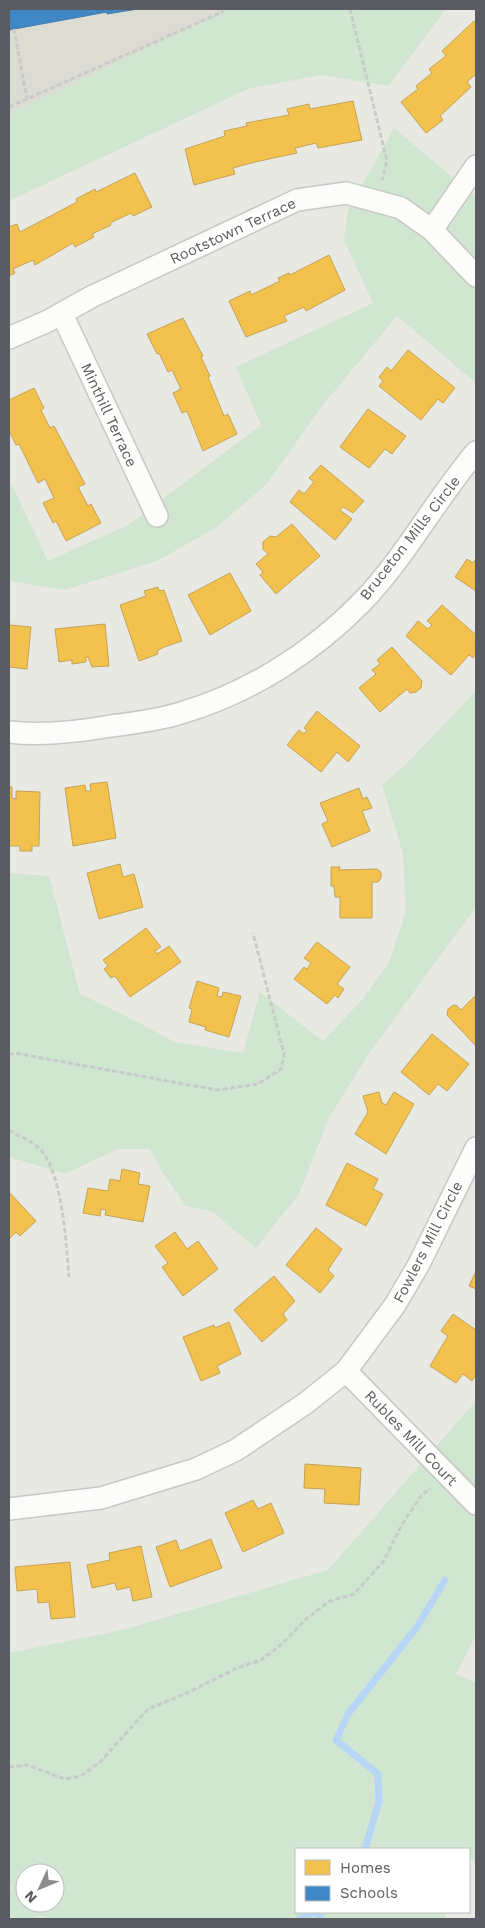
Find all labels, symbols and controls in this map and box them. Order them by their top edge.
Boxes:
street label: Rootstown Terrace [167,194,299,268]
street label: Minthill Terrace [77,360,141,470]
street label: Bruceton Mills Circle [356,472,464,604]
street label: Fowlers Mill Circle [390,1178,466,1306]
street label: Rubles Mill Court [361,1386,462,1490]
legend [295,1848,470,1913]
text: Homes [340,1859,391,1877]
north arrow [15,1863,65,1913]
text: Schools [340,1884,398,1902]
text: N [21,1888,40,1906]

